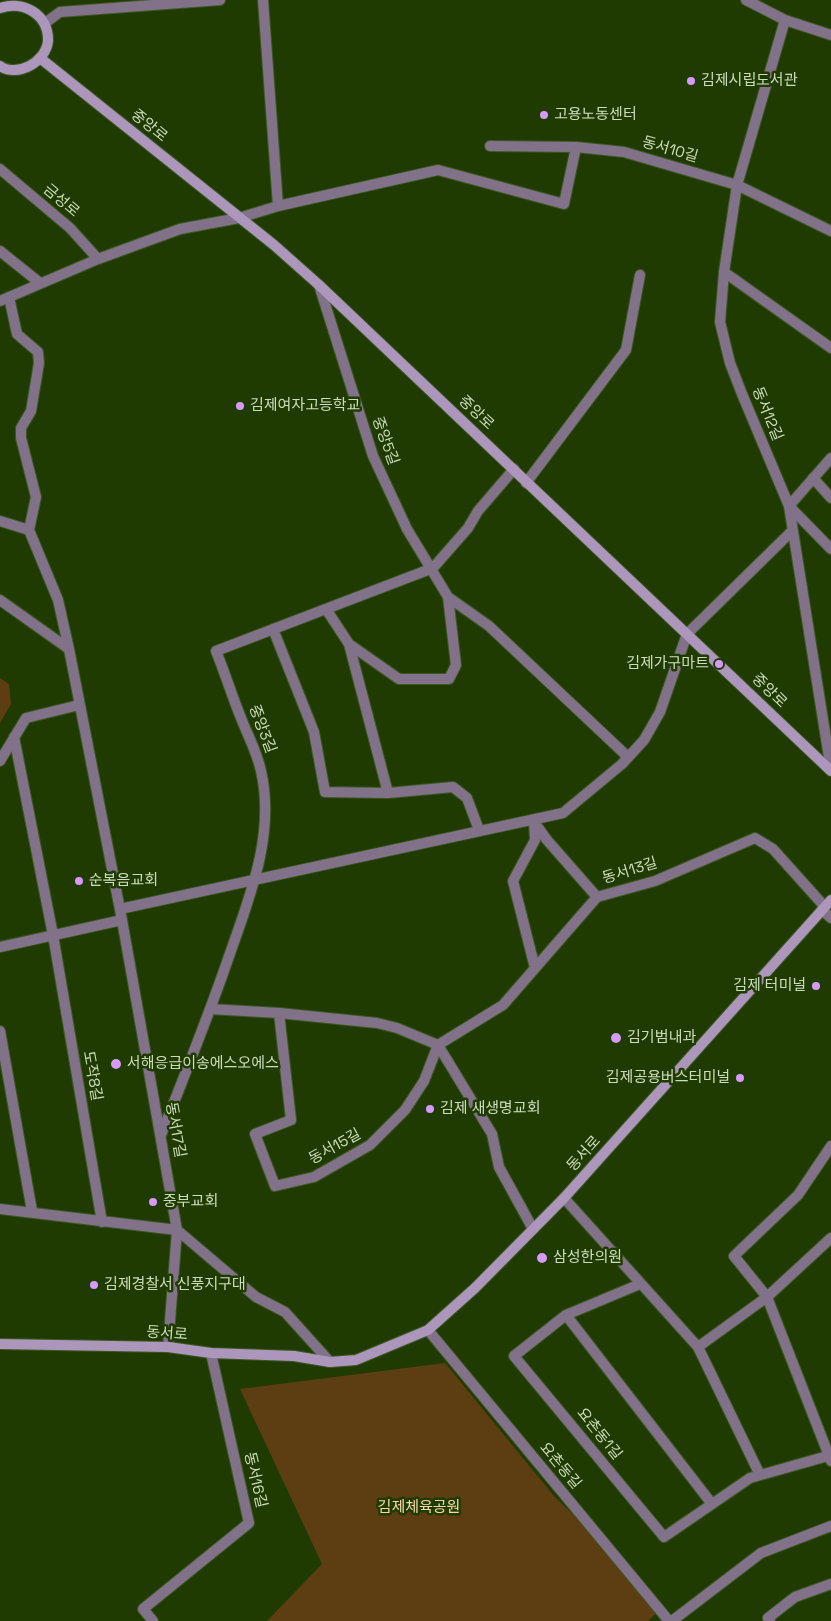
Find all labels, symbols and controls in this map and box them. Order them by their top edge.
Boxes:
place label: 김제시립도서관 [701,72,798,90]
marker: 김제시립도서관 [685,75,697,87]
street label: 중앙로 [127,106,171,146]
place label: 고용노동센터 [554,106,637,124]
marker: 고용노동센터 [538,109,550,121]
street label: 동서10길 [640,133,700,167]
street label: 금성로 [39,181,83,221]
street label: 동서12길 [748,384,786,444]
street label: 중앙로 [455,392,497,434]
place label: 김제여자고등학교 [250,397,360,415]
marker: 김제여자고등학교 [234,400,246,412]
street label: 중앙5길 [368,414,402,468]
place label: 김제가구마트 [626,655,709,673]
marker: 김제가구마트 [713,658,725,670]
street label: 중앙로 [748,670,790,712]
street label: 중앙3길 [245,702,279,756]
street label: 동서13길 [600,854,660,888]
place label: 순복음교회 [89,872,158,890]
marker: 순복음교회 [73,875,85,887]
place label: 김제 터미널 [733,977,806,995]
marker: 김제 터미널 [810,980,822,992]
place label: 김기범내과 [627,1029,696,1047]
marker: 김기범내과 [609,1031,623,1045]
street label: 도작8길 [79,1049,105,1103]
place label: 서해응급이송에스오에스 [127,1055,279,1073]
marker: 서해응급이송에스오에스 [109,1057,123,1071]
place label: 김제공용버스터미널 [606,1069,730,1087]
marker: 김제공용버스터미널 [734,1072,746,1084]
place label: 김제 새생명교회 [440,1100,540,1118]
street label: 동서17길 [161,1101,189,1159]
marker: 김제 새생명교회 [424,1103,436,1115]
street label: 동서15길 [306,1125,364,1169]
street label: 동서로 [563,1133,605,1175]
place label: 중부교회 [163,1193,218,1211]
marker: 중부교회 [147,1196,159,1208]
place label: 삼성한의원 [553,1249,622,1267]
marker: 삼성한의원 [535,1251,549,1265]
place label: 김제경찰서 신풍지구대 [104,1276,246,1294]
marker: 김제경찰서 신풍지구대 [88,1279,100,1291]
street label: 동서로 [146,1324,188,1344]
street label: 요촌동1길 [573,1404,625,1464]
street label: 요촌동길 [535,1439,585,1493]
street label: 동서16길 [240,1450,270,1510]
park label: 김제체육공원 [378,1499,460,1517]

